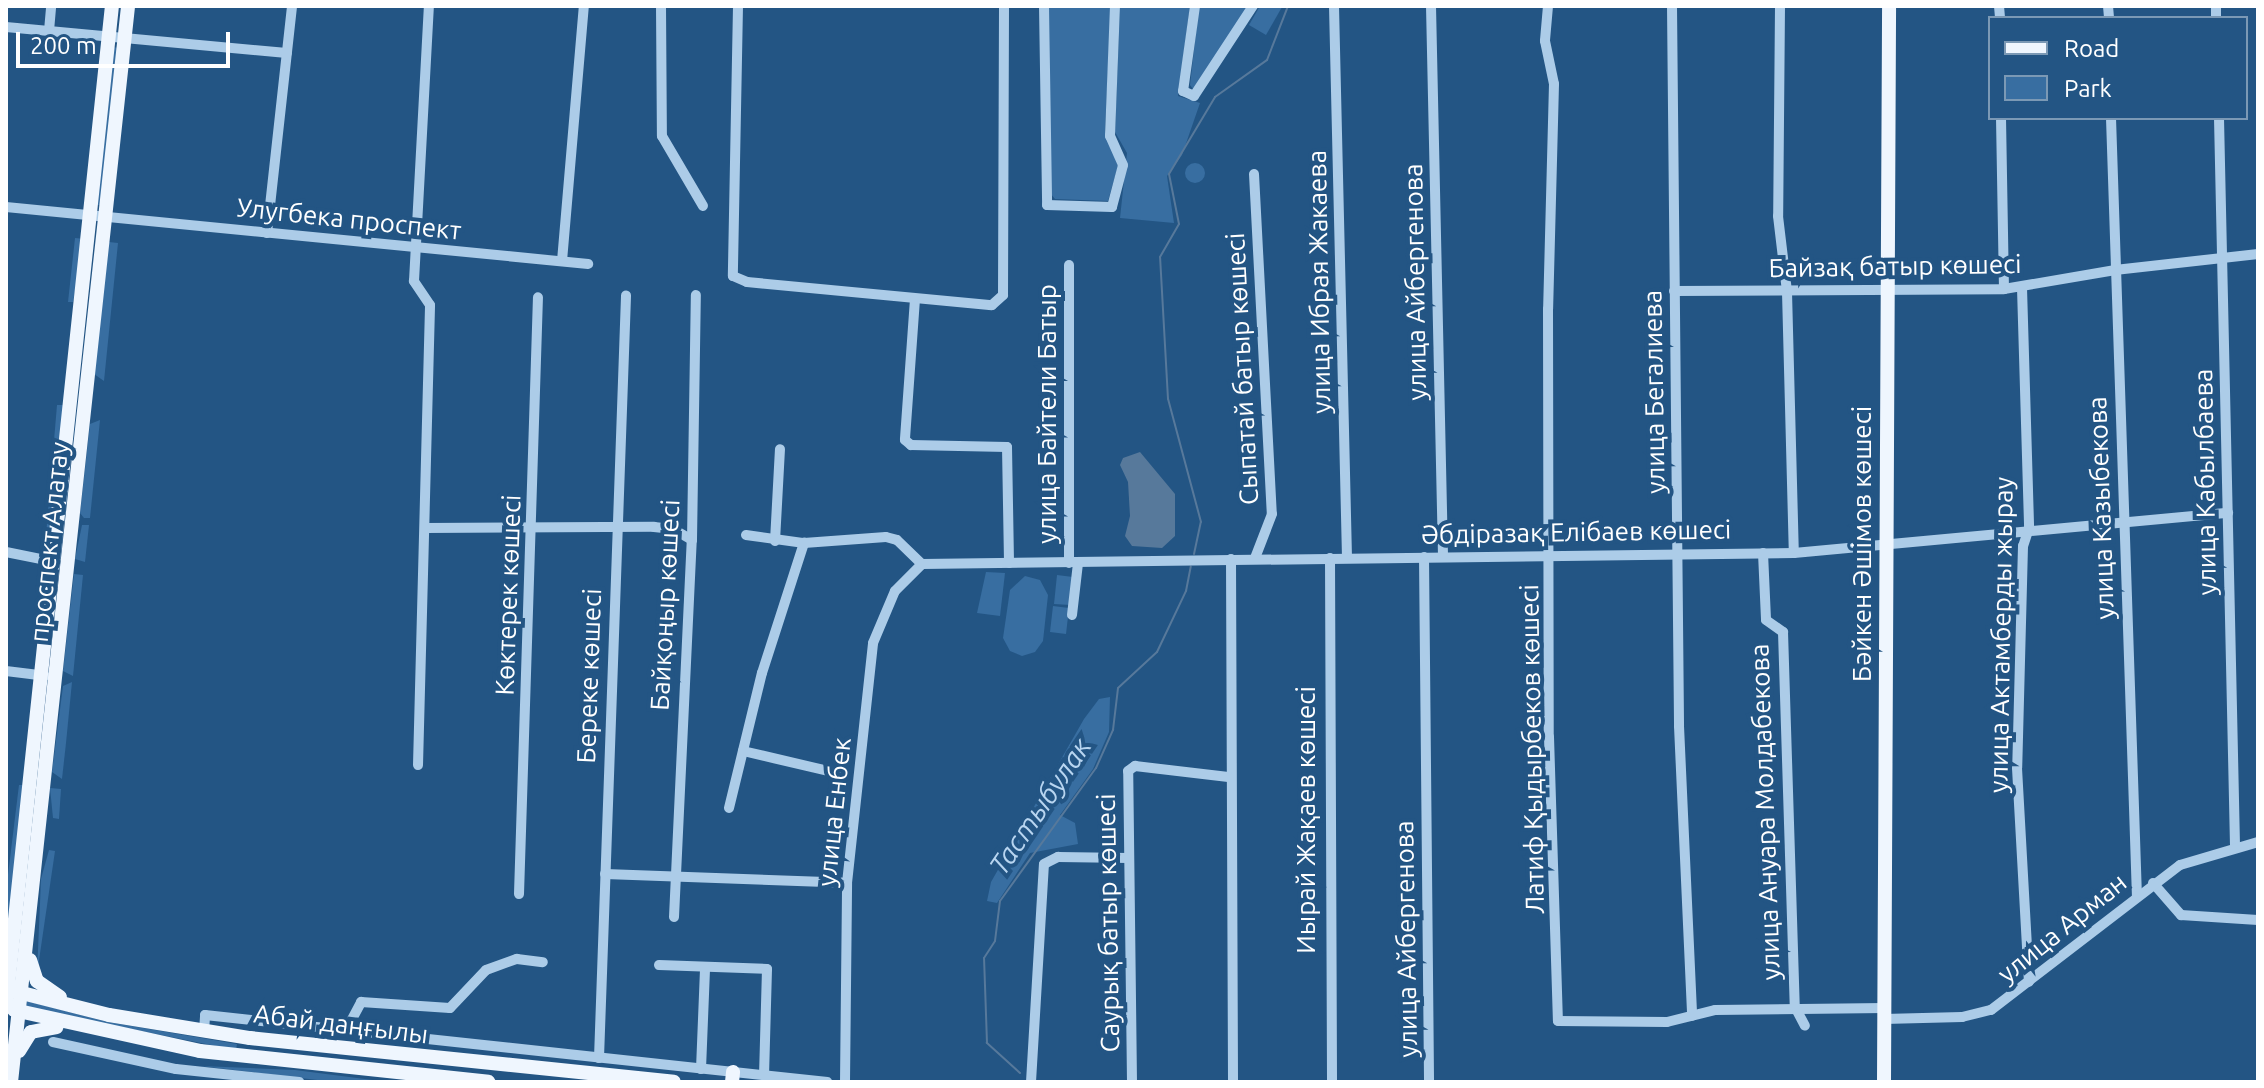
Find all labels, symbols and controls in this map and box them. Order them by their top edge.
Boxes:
scale bar [20,16,234,66]
legend [1988,16,2248,120]
text: 200 m [30,32,97,59]
text: Road [2064,35,2119,62]
text: Park [2064,75,2112,102]
street label: улица Ибрая Жакаева [1301,150,1337,414]
street label: улица Айбергенова [1397,163,1433,401]
street label: Улугбека проспект [235,192,463,246]
street label: Сыпатай батыр көшесі [1219,232,1265,506]
street label: Байзақ батыр көшесі [1768,248,2022,284]
street label: улица Байтели Батыр [1031,284,1063,544]
street label: улица Бегалиева [1637,290,1671,494]
street label: улица Кабылбаева [2187,368,2223,596]
street label: улица Казыбекова [2082,396,2120,620]
street label: Бәйкен Әшімов көшесі [1846,406,1878,682]
street label: проспект Алатау [23,440,75,644]
street label: улица Актамберды жырау [1983,477,2019,793]
street label: Көктерек көшесі [489,494,527,696]
street label: Байқоңыр көшесі [644,499,686,711]
street label: Әбдіразақ Елібаев көшесі [1420,514,1732,550]
street label: Латиф Қыдырбеков көшесі [1514,584,1550,914]
street label: Береке көшесі [570,588,608,764]
street label: улица Ануара Молдабекова [1744,643,1786,981]
street label: Иырай Жақаев көшесі [1290,686,1322,954]
water label: Тастыбулак [982,731,1098,881]
street label: улица Енбек [811,736,857,888]
street label: Саурық батыр көшесі [1090,793,1126,1053]
street label: улица Айбергенова [1388,820,1424,1058]
street label: улица Арман [1991,867,2133,989]
street label: Абай даңғылы [252,998,430,1050]

